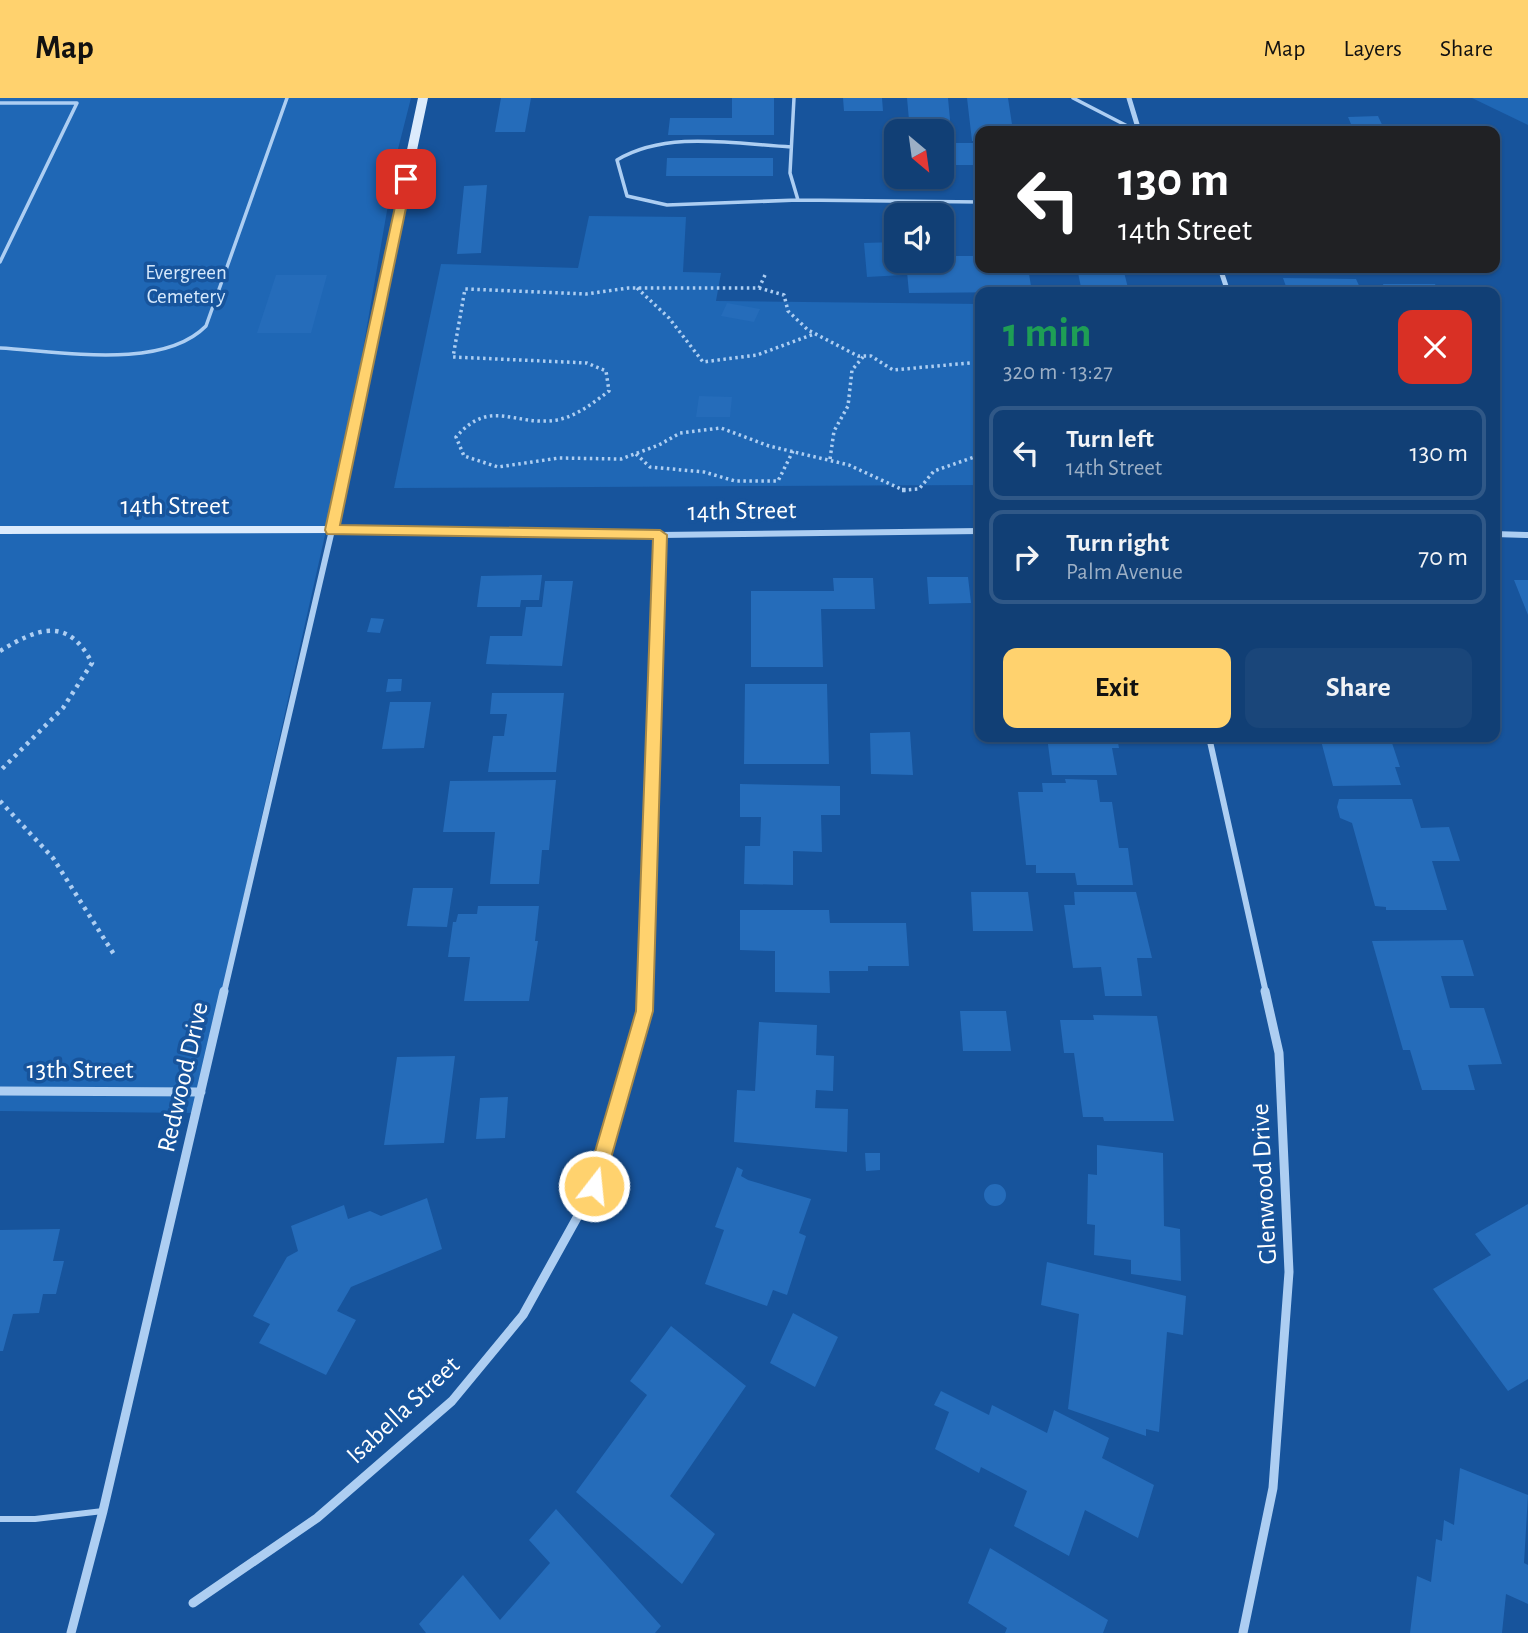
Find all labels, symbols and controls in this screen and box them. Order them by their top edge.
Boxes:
text: Map [35,32,94,65]
text: Map [1263,37,1305,61]
text: Layers [1343,37,1402,61]
text: Share [1440,37,1493,61]
north arrow [884,119,954,189]
map controls [884,119,954,273]
pin [376,149,436,209]
icon: left [1003,154,1094,245]
text: 130 m [1118,156,1229,205]
icon: arrive [387,160,425,198]
button: sound [884,203,954,273]
text: 14th Street [1118,214,1252,246]
park label: Evergreen Cemetery [145,262,227,307]
button: close [1398,310,1472,384]
text: 1 min [1003,312,1092,354]
text: 320 m · 13:27 [1003,361,1113,384]
text: Turn left [1066,426,1154,452]
icon: left [1007,434,1045,472]
text: 130 m [1410,440,1468,466]
text: 14th Street [1066,457,1162,480]
street label: 14th Street [121,493,229,519]
street label: 14th Street [687,497,797,525]
text: Turn right [1066,530,1169,556]
icon: right [1007,538,1045,576]
text: 70 m [1418,544,1468,570]
text: Palm Avenue [1066,561,1183,584]
button: Exit [1003,648,1231,728]
button: Share [1245,648,1472,728]
street label: Redwood Drive [153,999,213,1155]
street label: 13th Street [27,1057,133,1083]
street label: Glenwood Drive [1247,1103,1281,1265]
position arrow [557,1149,631,1223]
street label: Isabella Street [342,1351,464,1469]

